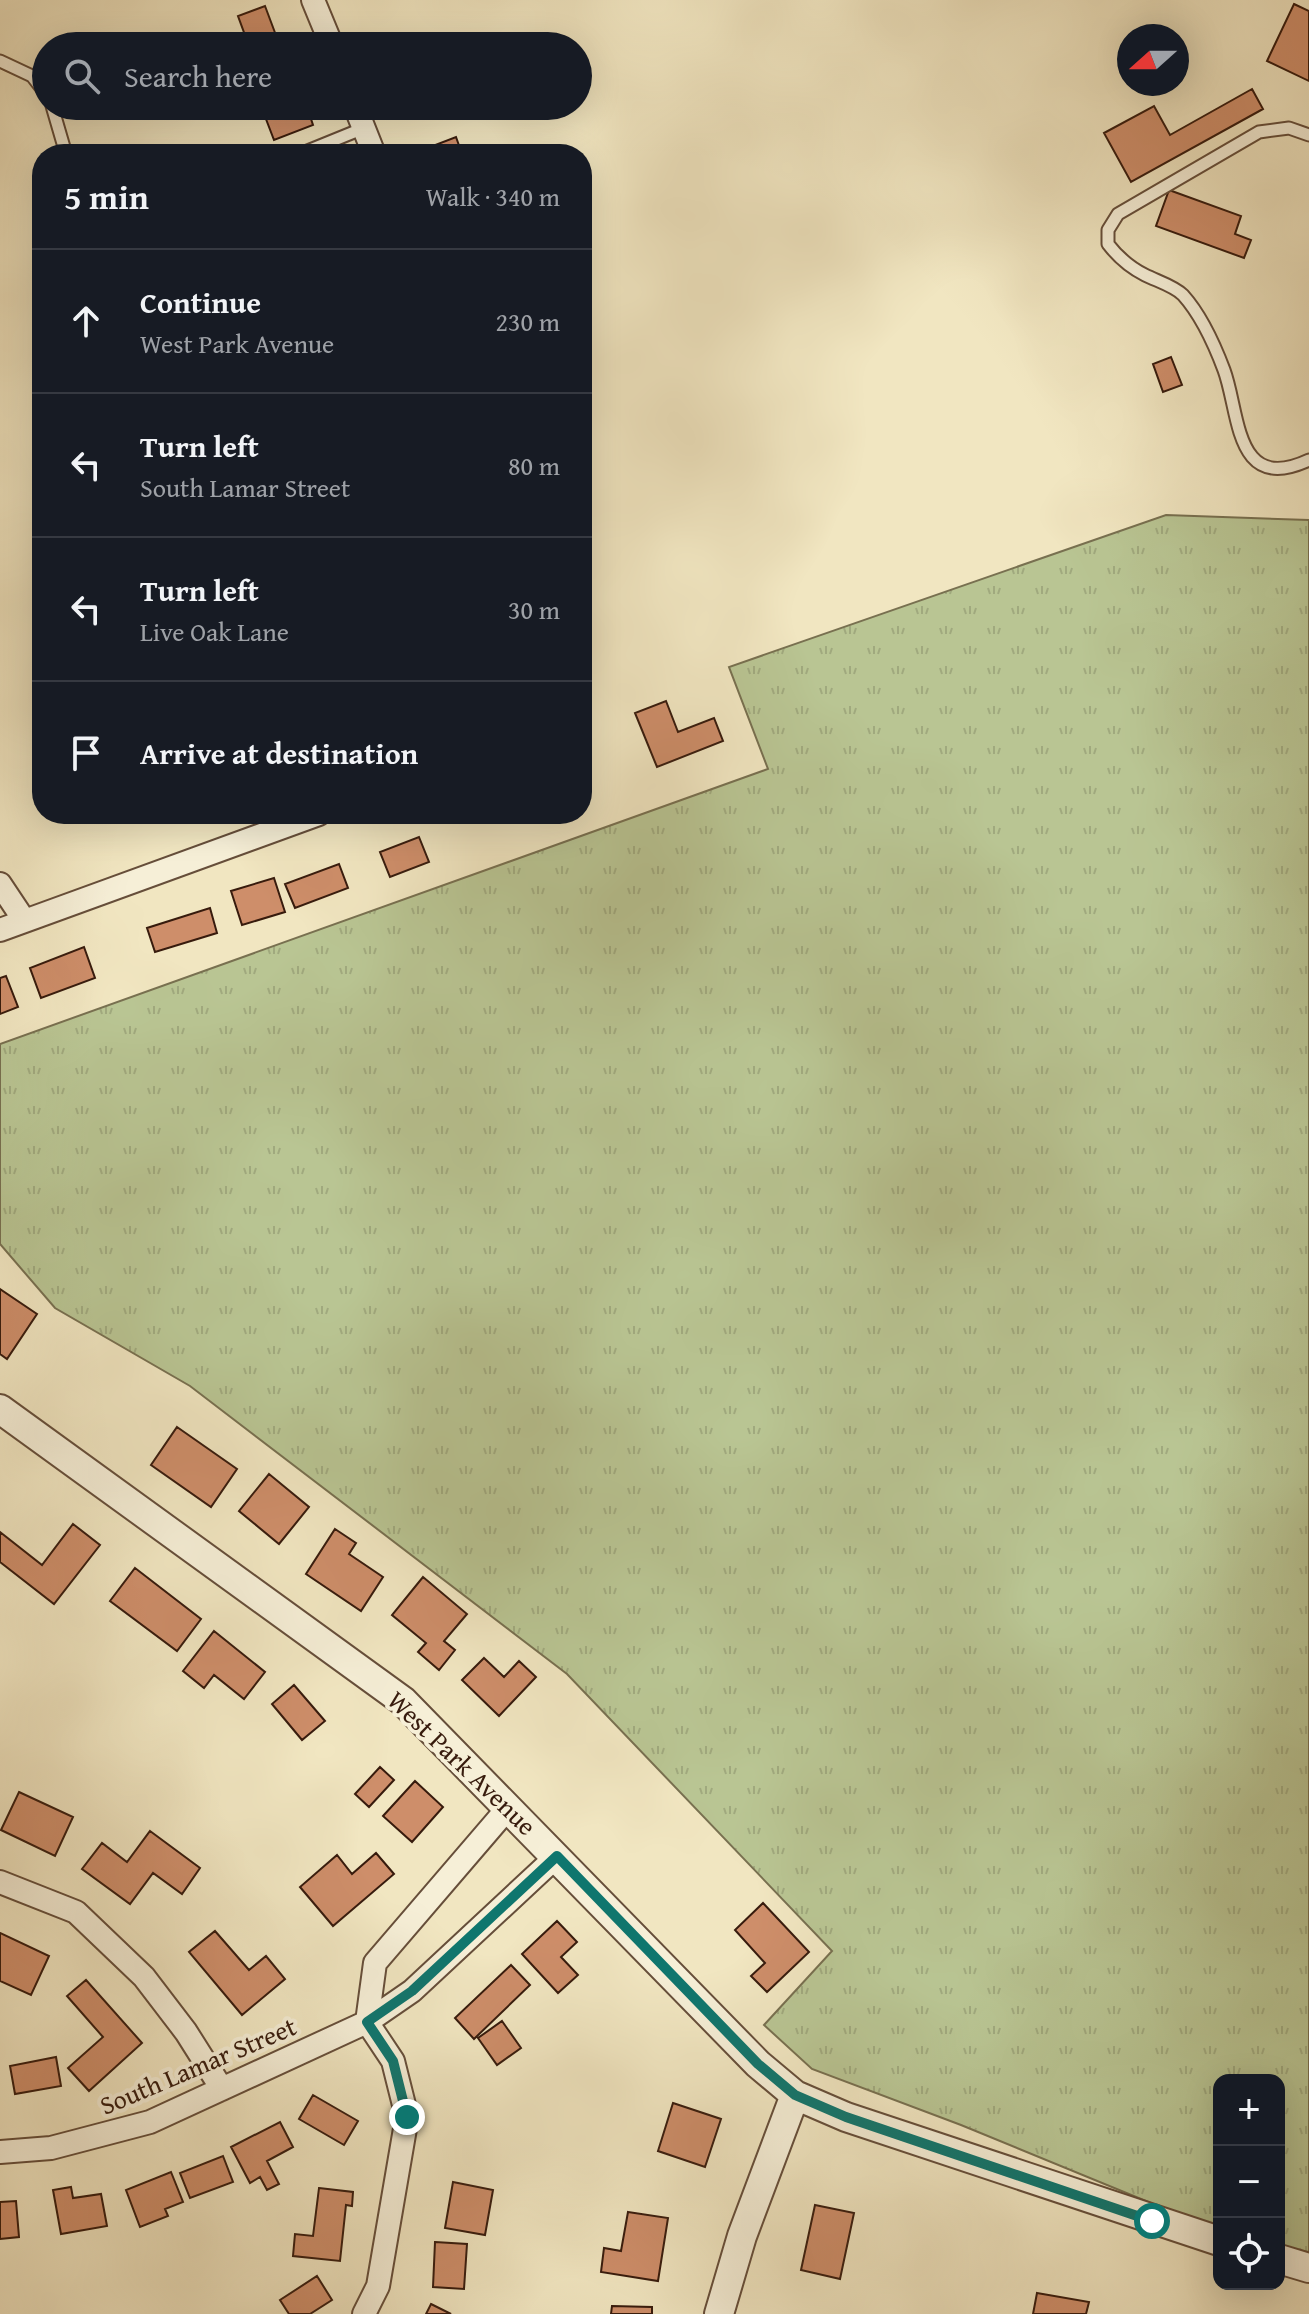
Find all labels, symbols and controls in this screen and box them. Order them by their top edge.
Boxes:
north arrow [1117,24,1189,96]
search box [32,32,592,120]
icon: search [60,54,104,98]
text: Search here [124,54,272,98]
text: 5 min [64,172,149,221]
text: Walk · 340 m [426,177,560,216]
text: Continue [140,280,261,324]
icon: ahead [64,299,108,343]
text: 230 m [495,302,560,341]
text: West Park Avenue [140,324,334,363]
text: Turn left [140,424,259,468]
icon: left [64,443,108,487]
text: 80 m [508,446,560,485]
text: South Lamar Street [140,468,350,507]
text: Turn left [140,568,259,612]
icon: left [64,587,108,631]
text: 30 m [508,590,560,629]
text: Live Oak Lane [140,612,289,651]
icon: arrive [64,731,108,775]
text: Arrive at destination [140,731,418,775]
street label: West Park Avenue [379,1681,546,1844]
street label: South Lamar Street [93,2007,302,2125]
map controls [1213,2074,1285,2290]
button: + [1213,2074,1285,2146]
route end [389,2099,425,2135]
button: − [1213,2146,1285,2218]
route start [1134,2203,1170,2239]
button: locate [1213,2218,1285,2290]

